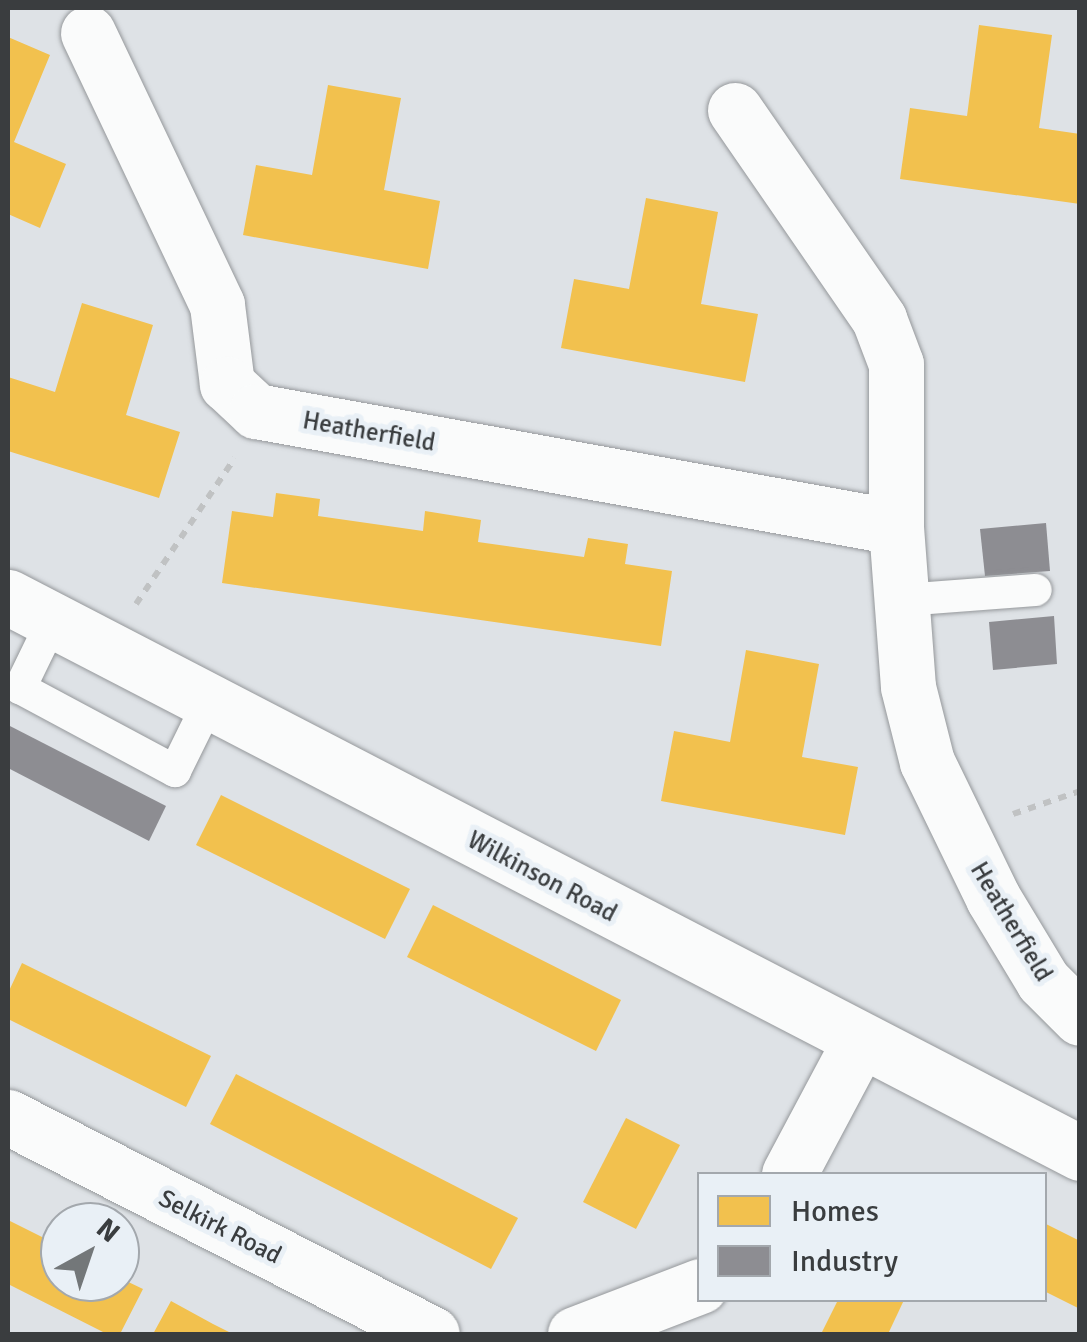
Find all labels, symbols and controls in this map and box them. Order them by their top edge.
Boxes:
street label: Heatherfield [300,406,438,458]
street label: Wilkinson Road [462,825,622,929]
street label: Heatherfield [964,857,1058,987]
legend [697,1172,1047,1302]
street label: Selkirk Road [154,1183,286,1271]
text: Homes [791,1193,879,1230]
north arrow [40,1202,140,1302]
text: N [90,1211,126,1250]
text: Industry [791,1243,898,1280]

